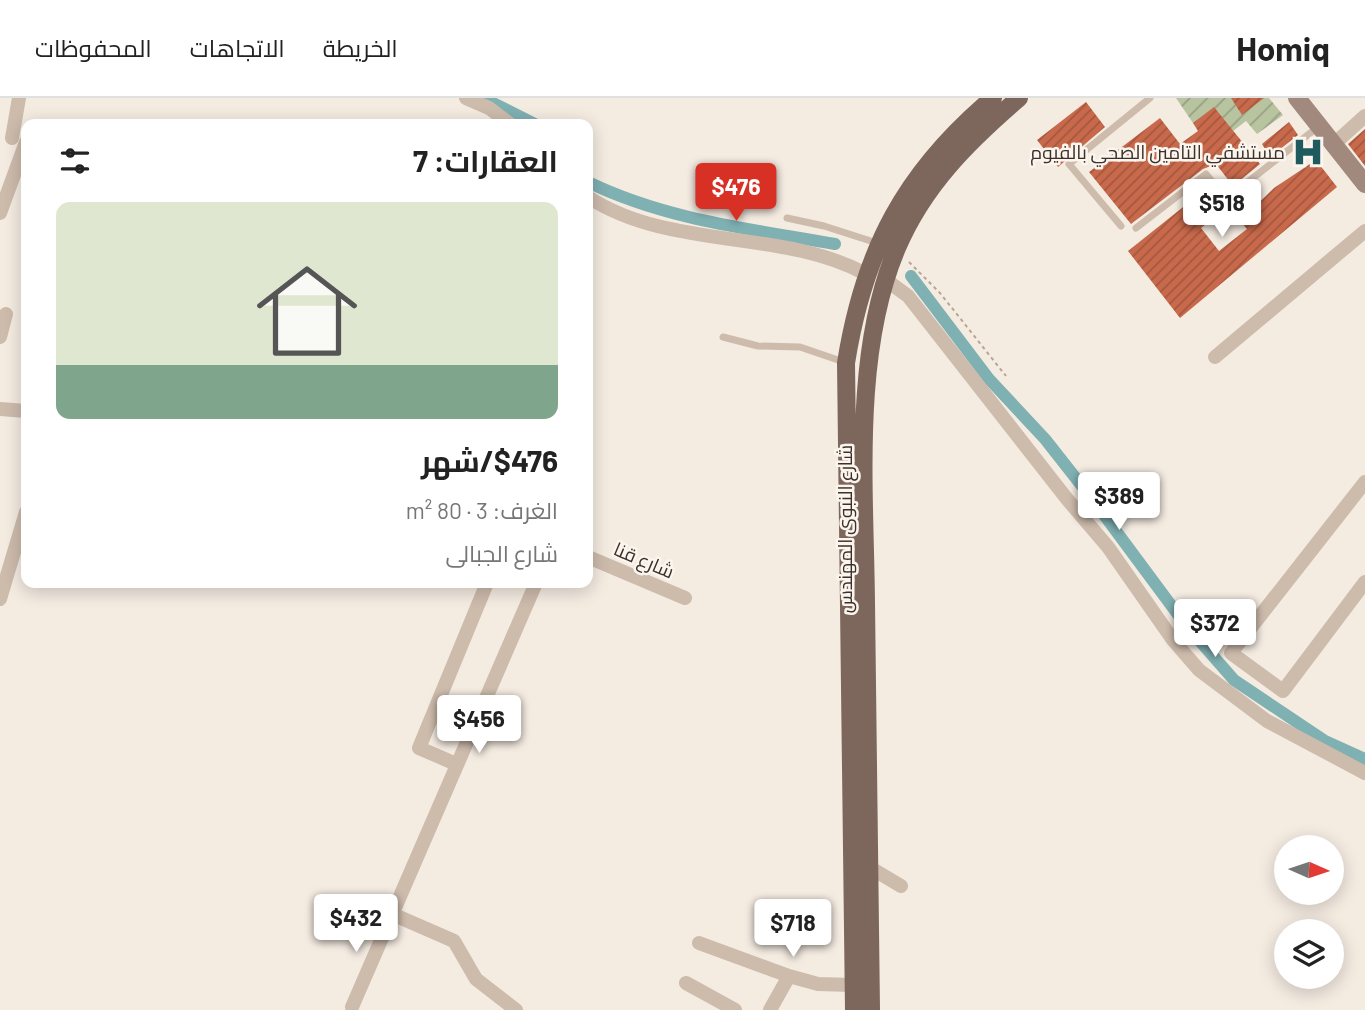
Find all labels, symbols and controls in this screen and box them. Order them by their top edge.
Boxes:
text: Homiq [1236,28,1330,68]
text: المحفوظات [35,33,152,62]
text: الاتجاهات [190,33,285,62]
text: الخريطة [323,33,398,62]
hospital icon: مستشفي التامين الصحي بالفيوم [1291,135,1325,169]
place label: مستشفي التامين الصحي بالفيوم [1030,140,1285,167]
icon: filters [56,142,94,180]
text: العقارات: 7 [413,142,558,178]
pin: $476 [695,164,777,223]
text: $476 [711,172,761,200]
pin: $518 [1181,180,1263,239]
text: $518 [1199,188,1245,216]
icon: home [244,248,370,374]
text: $476/شهر [421,442,558,478]
street label: شارع النبوى المهندس [833,445,859,613]
pin: $389 [1078,472,1160,532]
text: $389 [1094,481,1144,509]
text: الغرف: 3 · 80 m² [406,496,558,524]
street label: شارع قنا [609,537,678,585]
text: شارع الجبالى [445,539,558,567]
pin: $372 [1174,600,1256,659]
text: $372 [1190,608,1240,636]
pin: $456 [438,696,520,755]
text: $456 [453,704,505,732]
north arrow [1274,835,1344,905]
map controls [1274,835,1344,989]
pin: $432 [315,894,397,954]
pin: $718 [752,900,834,959]
text: $432 [330,903,382,931]
text: $718 [770,908,816,936]
button: layers [1274,919,1344,989]

